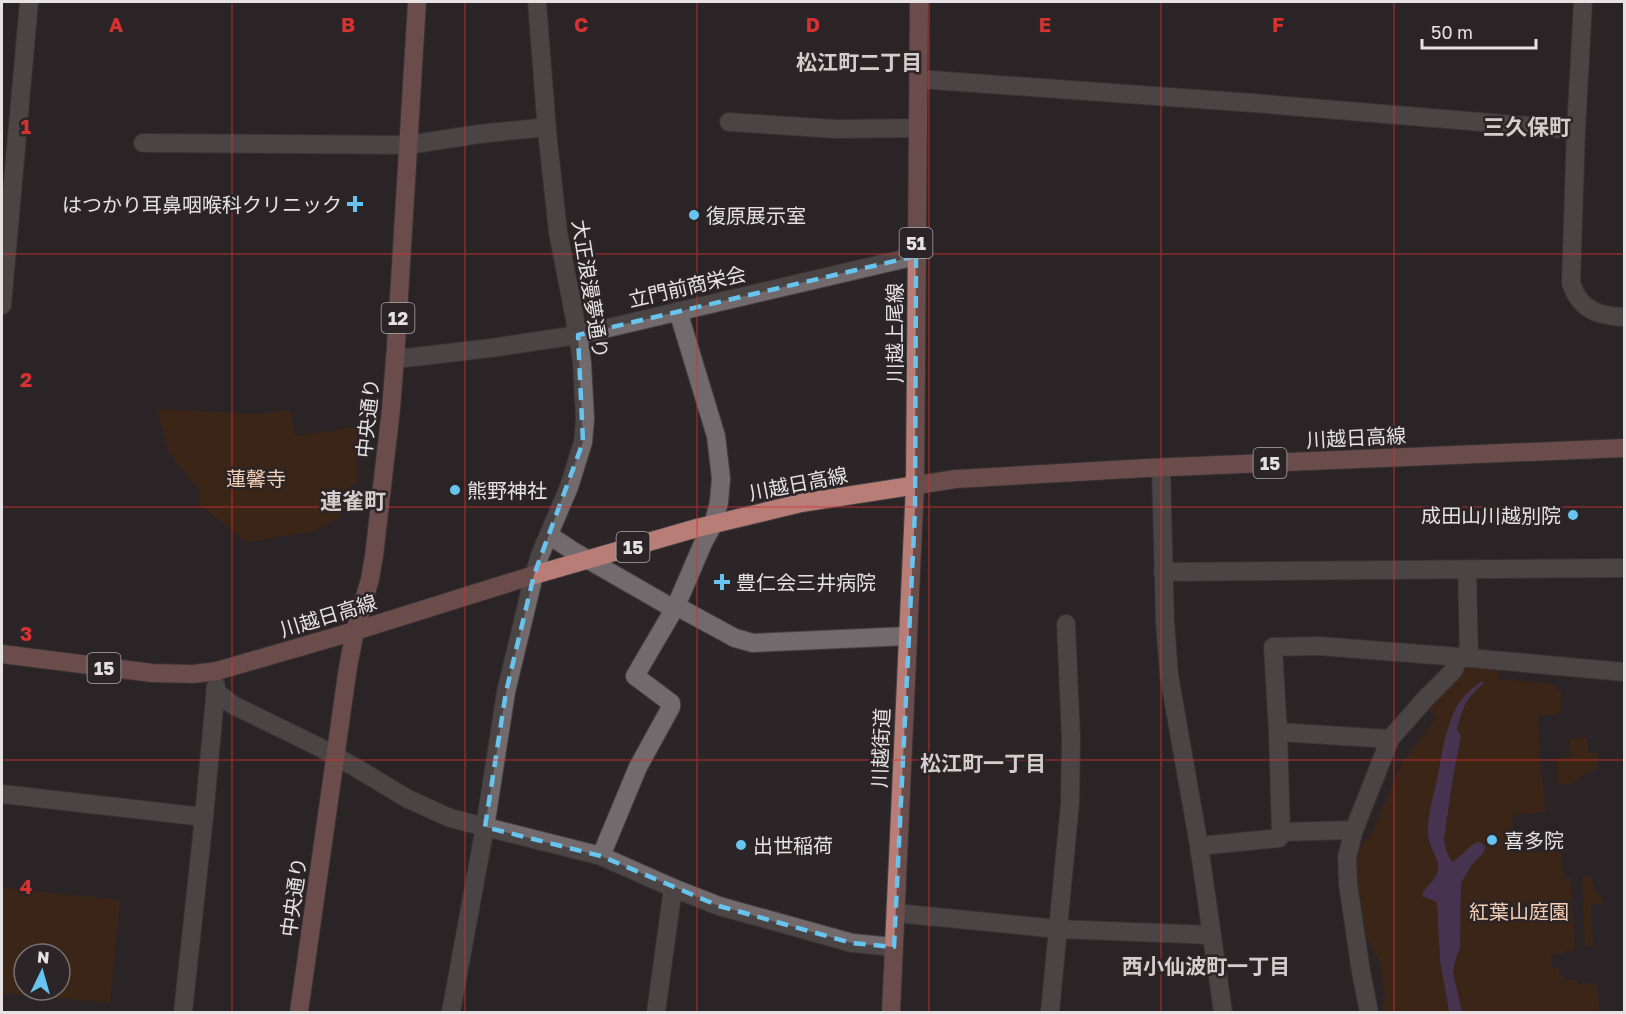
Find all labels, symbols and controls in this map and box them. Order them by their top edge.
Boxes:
text: A [109,12,123,36]
text: B [341,12,355,36]
text: C [574,12,588,36]
text: D [806,12,820,36]
text: E [1039,12,1051,36]
text: F [1272,12,1284,36]
scale bar [1422,12,1536,50]
text: 50 m [1431,21,1473,43]
district label: 松江町二丁目 [796,49,922,75]
district label: 三久保町 [1483,113,1571,140]
text: 1 [21,114,31,138]
place label: はつかり耳鼻咽喉科クリニック [62,192,342,216]
marker: はつかり耳鼻咽喉科クリニック [346,195,364,213]
place label: 復原展示室 [706,203,806,227]
marker: 復原展示室 [687,208,701,222]
street label: 大正浪漫夢通り [568,218,614,360]
road number: 51 [900,228,932,258]
street label: 立門前商栄会 [626,261,748,311]
street label: 川越上尾線 [882,283,906,383]
road number: 12 [382,303,414,333]
text: 2 [20,367,32,391]
street label: 中央通り [351,377,383,459]
street label: 川越日高線 [1305,422,1407,452]
road number: 15 [1254,448,1286,478]
street label: 川越日高線 [747,462,849,504]
park label: 蓮馨寺 [226,466,286,490]
place label: 熊野神社 [467,478,547,502]
marker: 熊野神社 [448,483,462,497]
district label: 連雀町 [320,487,386,514]
place label: 成田山川越別院 [1421,503,1561,527]
marker: 成田山川越別院 [1566,508,1580,522]
road number: 15 [616,532,650,562]
place label: 豊仁会三井病院 [736,570,876,594]
marker: 豊仁会三井病院 [713,573,731,591]
street label: 川越日高線 [277,589,379,641]
text: 3 [20,621,32,645]
road number: 15 [88,653,120,683]
street label: 川越街道 [867,708,893,788]
district label: 松江町一丁目 [920,750,1046,776]
place label: 喜多院 [1504,828,1564,852]
place label: 出世稲荷 [753,833,833,857]
marker: 喜多院 [1485,833,1499,847]
marker: 出世稲荷 [734,838,748,852]
street label: 中央通り [276,856,310,938]
text: 4 [20,874,32,898]
park label: 紅葉山庭園 [1469,899,1569,923]
north arrow [12,942,72,1002]
text: N [36,947,50,968]
district label: 西小仙波町一丁目 [1122,953,1290,979]

